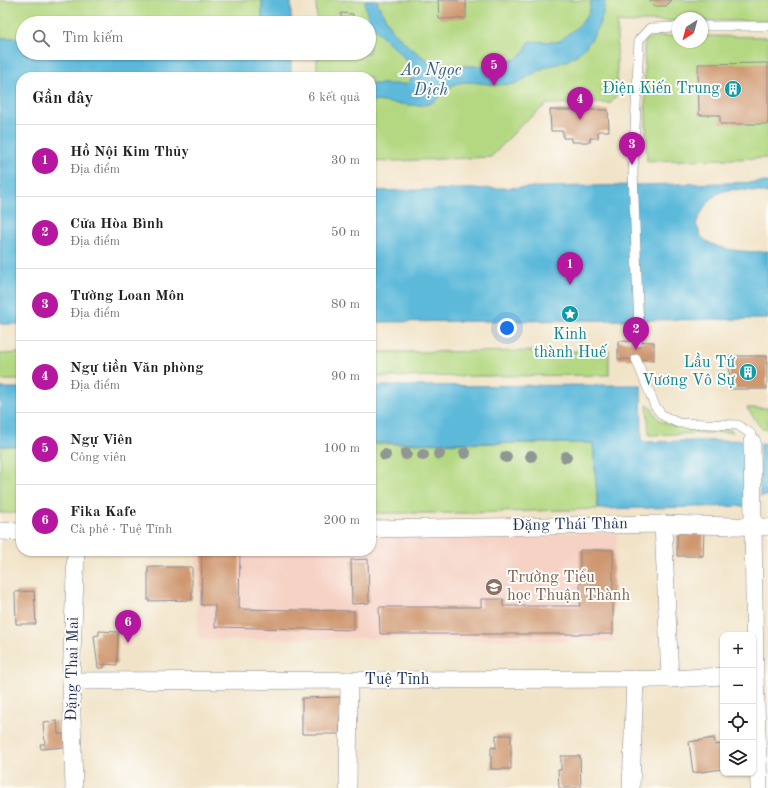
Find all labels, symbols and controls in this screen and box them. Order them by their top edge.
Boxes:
north arrow [672,12,708,48]
search box [16,16,376,60]
icon: search [30,27,52,49]
text: Tìm kiếm [62,31,124,46]
pin: 5 [481,53,507,86]
water label: Ao Ngọc Dịch [399,62,462,99]
place label: Điện Kiến Trung [602,79,720,97]
building icon: Điện Kiến Trung [723,79,743,99]
pin: 4 [567,87,593,120]
text: Gần đây [32,90,93,107]
text: 6 kết quả [308,91,360,104]
pin: 3 [619,132,645,165]
text: Hồ Nội Kim Thủy [70,145,189,160]
text: 1 [41,154,49,167]
text: 30 m [331,154,360,167]
text: Địa điểm [70,163,120,176]
text: Cửa Hòa Bình [70,217,164,232]
text: 2 [41,226,49,239]
text: 50 m [331,226,360,239]
text: Địa điểm [70,235,120,248]
pin: 1 [557,252,583,285]
text: Tường Loan Môn [70,289,184,304]
text: 3 [41,298,49,311]
text: 80 m [331,298,360,311]
place icon: Kinh thành Huế [560,304,580,324]
text: Địa điểm [70,307,120,320]
pin: 2 [623,317,649,350]
your location [497,318,517,338]
place label: Kinh thành Huế [534,327,608,361]
place label: Lầu Tứ Vương Vô Sự [642,352,735,389]
text: Ngự tiền Văn phòng [70,361,203,376]
building icon: Lầu Tứ Vương Vô Sự [738,362,758,382]
text: 4 [41,370,49,383]
text: 90 m [331,370,360,383]
text: Địa điểm [70,379,120,392]
text: Ngự Viên [70,433,133,448]
text: 5 [41,442,49,455]
text: 100 m [323,442,360,455]
text: Công viên [70,451,126,464]
text: Fika Kafe [70,505,136,520]
text: 6 [41,514,49,527]
text: 200 m [323,514,360,527]
street label: Đặng Thái Thân [512,516,628,534]
text: Cà phê · Tuệ Tĩnh [70,523,172,536]
place label: Trường Tiểu học Thuận Thành [507,568,630,604]
school or university icon: Trường Tiểu học Thuận Thành [484,577,504,597]
pin: 6 [115,610,141,643]
street label: Đặng Thai Mai [64,617,82,721]
map controls [720,632,756,776]
button: + [720,632,756,668]
button: − [720,668,756,704]
street label: Tuệ Tĩnh [365,672,430,688]
button: locate [720,704,756,740]
button: layers [720,740,756,776]

